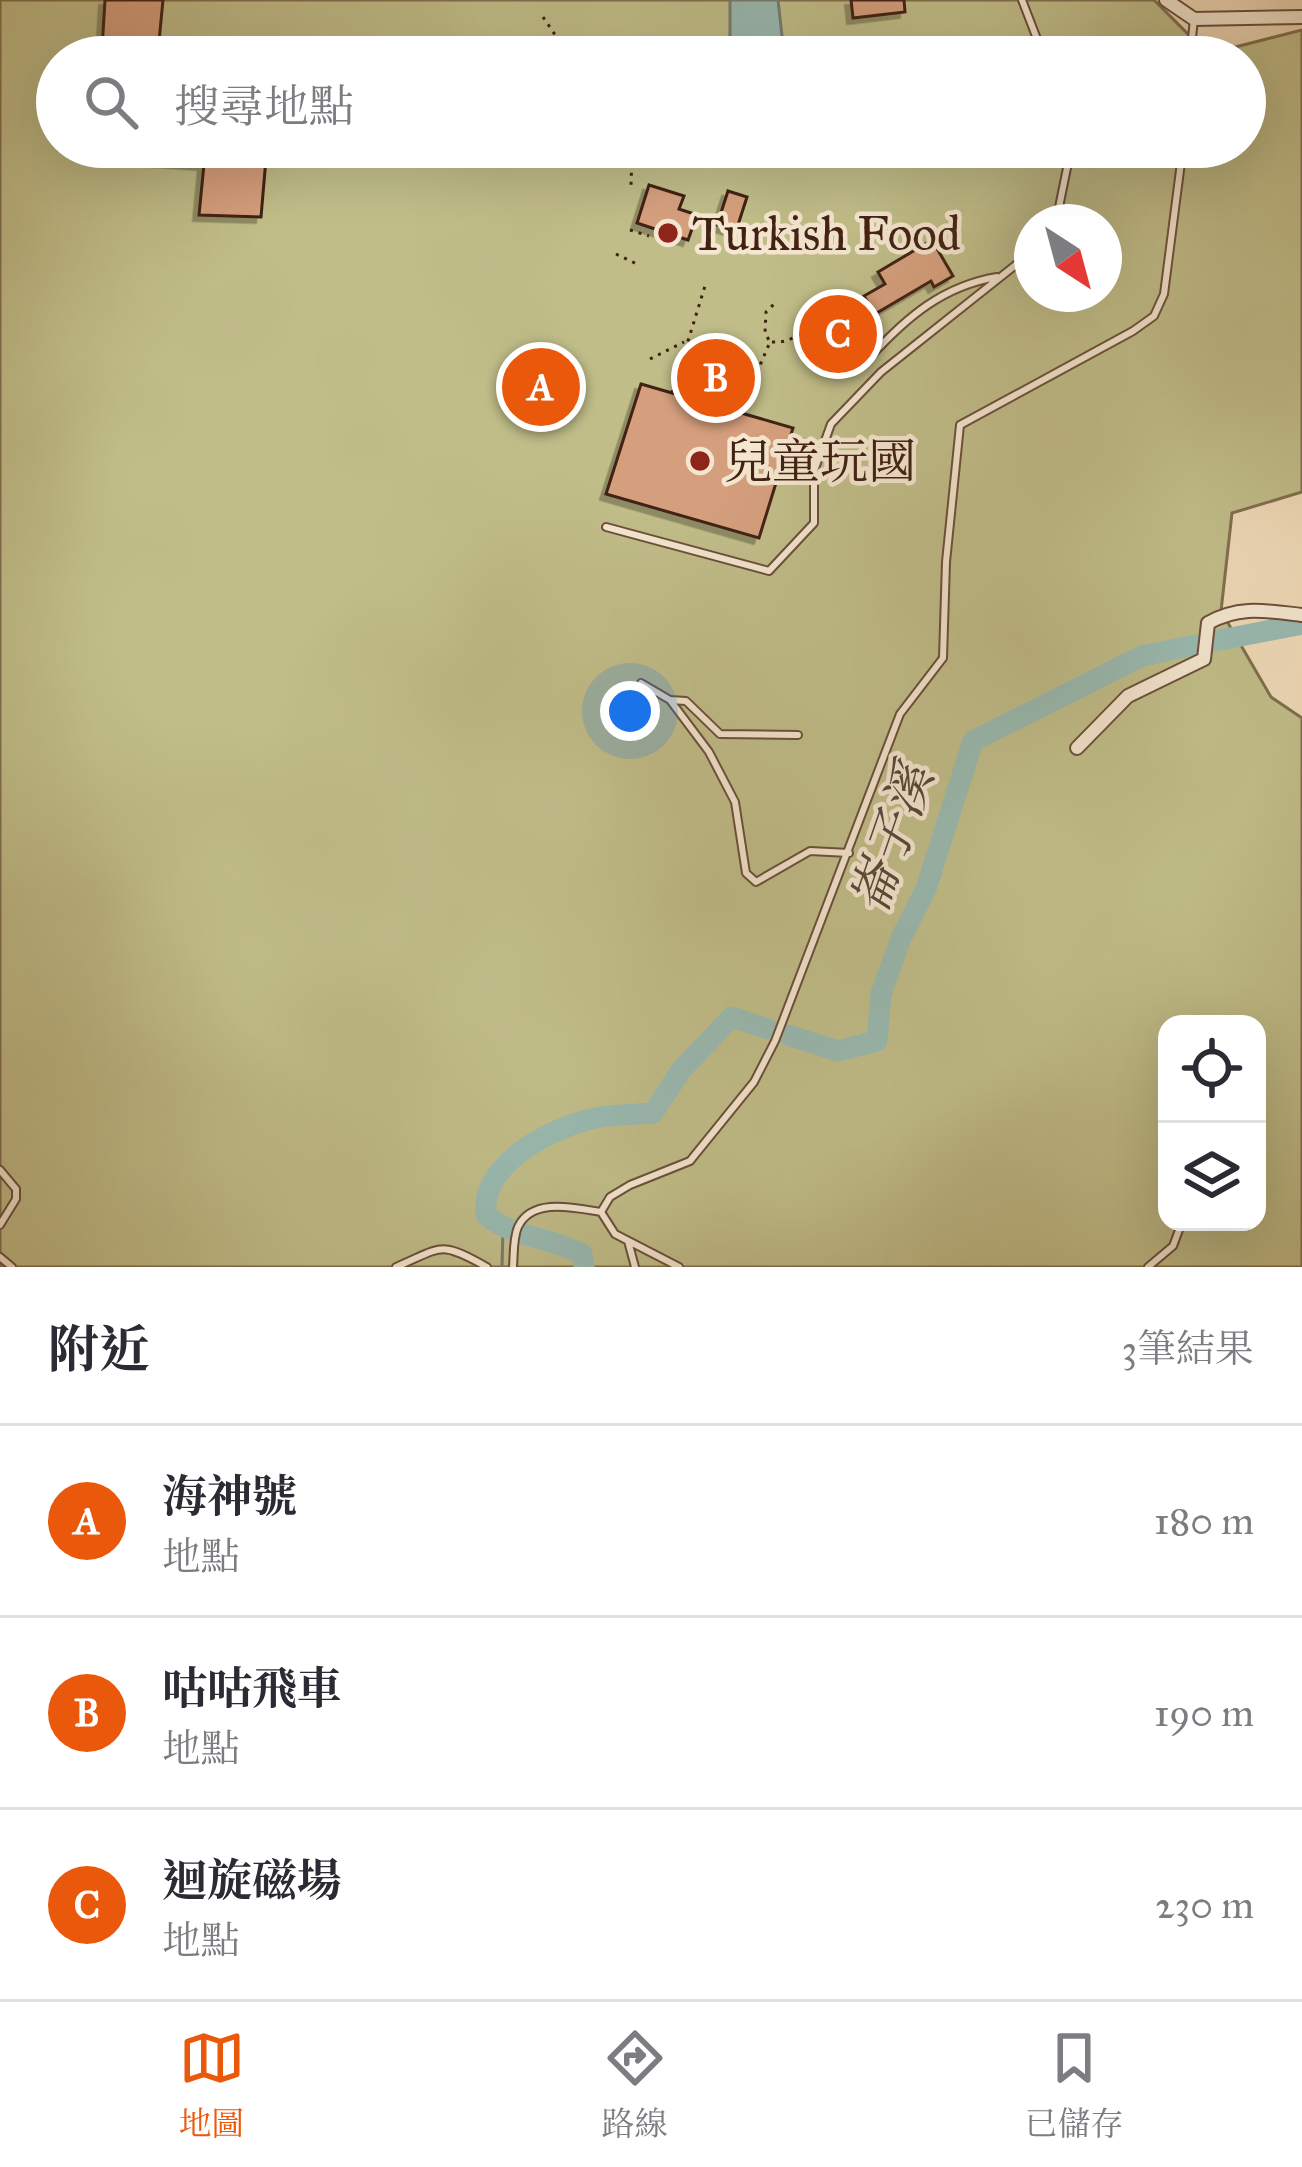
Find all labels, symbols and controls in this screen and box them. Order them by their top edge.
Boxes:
search box [36,36,1266,168]
icon: search [78,69,144,135]
text: 搜尋地點 [174,79,354,134]
place label: Turkish Food [692,204,961,263]
north arrow [1014,204,1122,312]
marker: Turkish Food [655,220,681,246]
pin: C [799,289,877,379]
pin: B [677,333,755,423]
pin: A [502,342,580,432]
place label: 兒童玩國 [724,432,916,491]
marker: 兒童玩國 [687,448,713,474]
your location [600,681,660,741]
water label: 崙子溪 [838,752,948,921]
map controls [1158,1015,1266,1231]
button: locate [1158,1015,1266,1123]
button: layers [1158,1123,1266,1231]
text: 附近 [48,1319,150,1381]
text: 3筆結果 [1121,1325,1254,1373]
text: 海神號 [162,1469,297,1524]
text: A [74,1497,100,1545]
text: 180 m [1154,1497,1254,1545]
text: 地點 [162,1533,240,1581]
text: 咕咕飛車 [162,1661,342,1716]
text: B [74,1689,100,1737]
text: 190 m [1154,1689,1254,1737]
text: 地點 [162,1725,240,1773]
text: 迴旋磁場 [162,1853,342,1908]
text: C [74,1881,100,1929]
text: 230 m [1155,1881,1254,1929]
text: 地點 [162,1917,240,1965]
tab: 地圖 [179,2025,245,2144]
tab: 路線 [602,2025,668,2144]
tab: 已儲存 [1025,2025,1124,2144]

